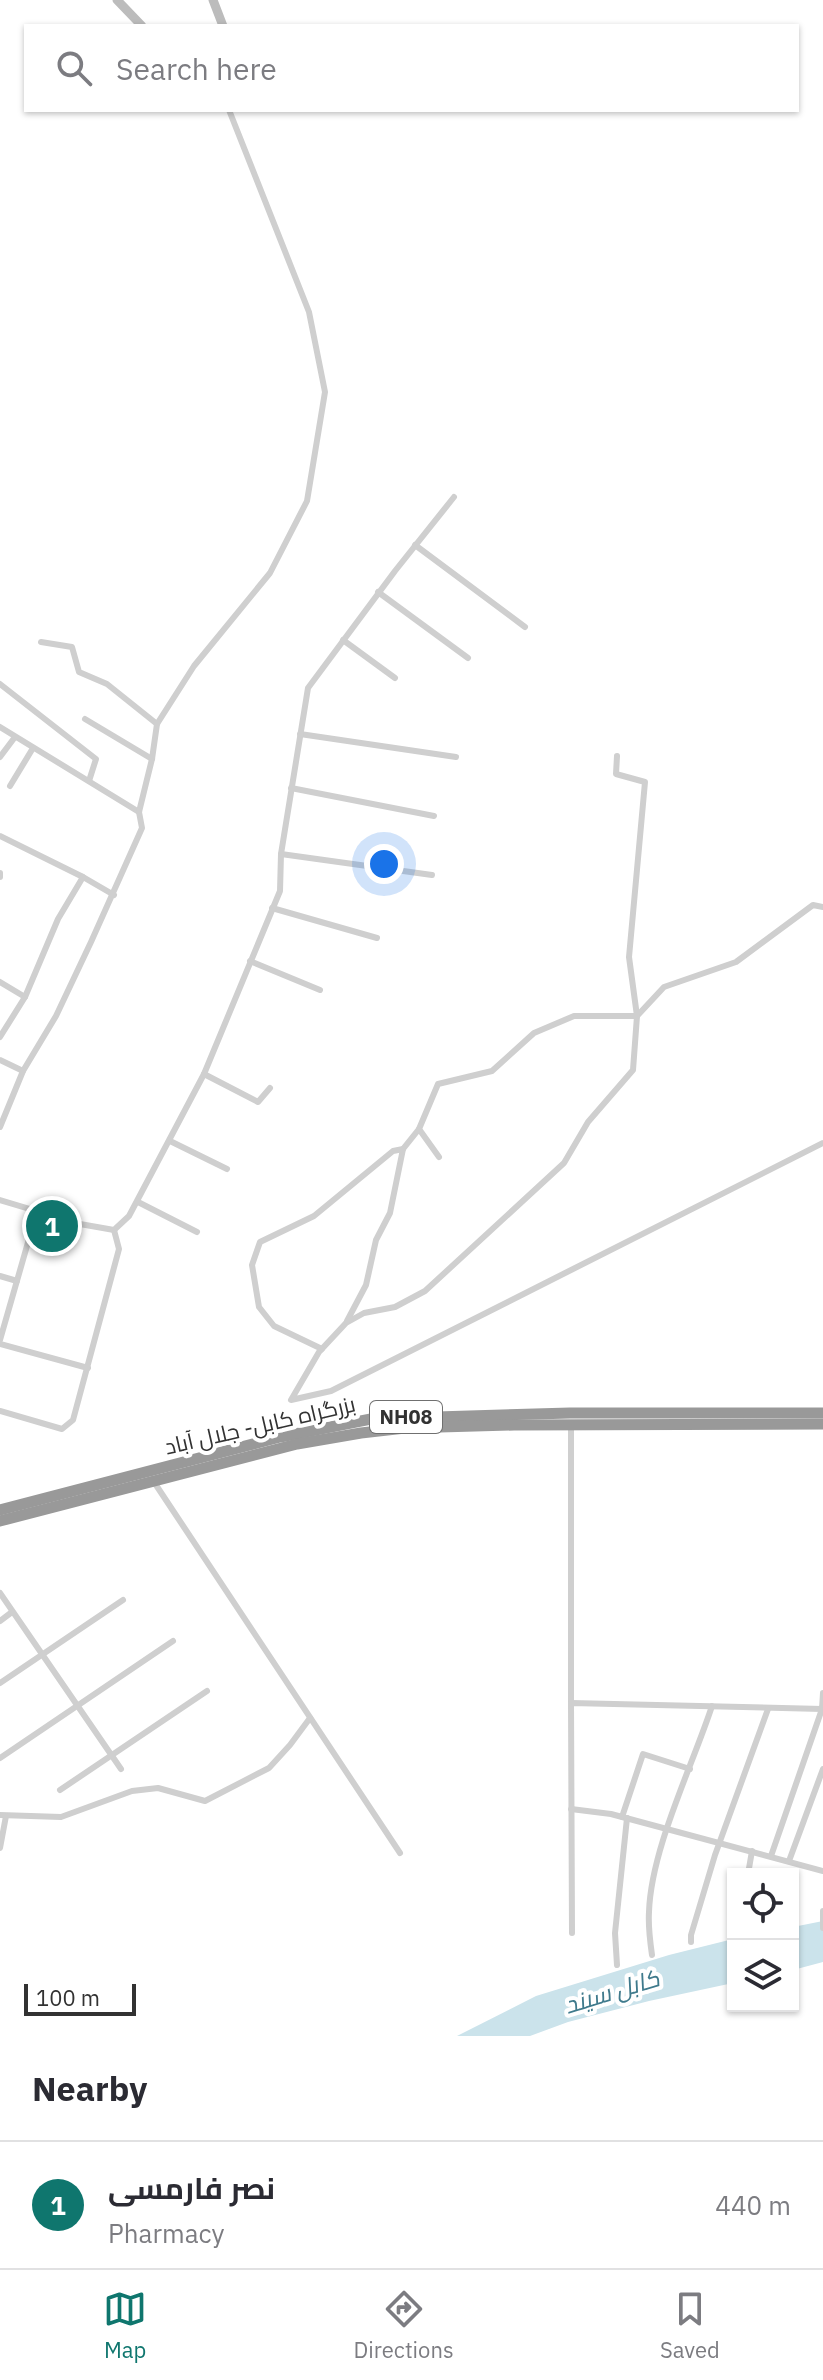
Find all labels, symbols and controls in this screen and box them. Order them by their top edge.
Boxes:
search box [24,24,799,112]
icon: search [52,46,96,90]
text: Search here [116,49,277,88]
your location [364,844,404,884]
pin: 1 [26,1196,78,1256]
street label: بزرگراه کابل- جلال آباد [162,1388,358,1461]
road number: NH08 [370,1401,442,1433]
map controls [727,1868,799,2012]
button: locate [727,1868,799,1940]
button: layers [727,1940,799,2012]
water label: کابل سيند [560,1961,663,2021]
scale bar [24,1980,136,2016]
text: 100 m [36,1983,100,2012]
text: Nearby [32,2066,147,2110]
text: نصر فارمسی [108,2168,275,2207]
text: 1 [50,2188,66,2222]
text: 440 m [715,2188,791,2222]
text: Pharmacy [108,2216,225,2250]
tab: Map [103,2287,147,2364]
tab: Directions [354,2287,454,2364]
tab: Saved [660,2287,720,2364]

